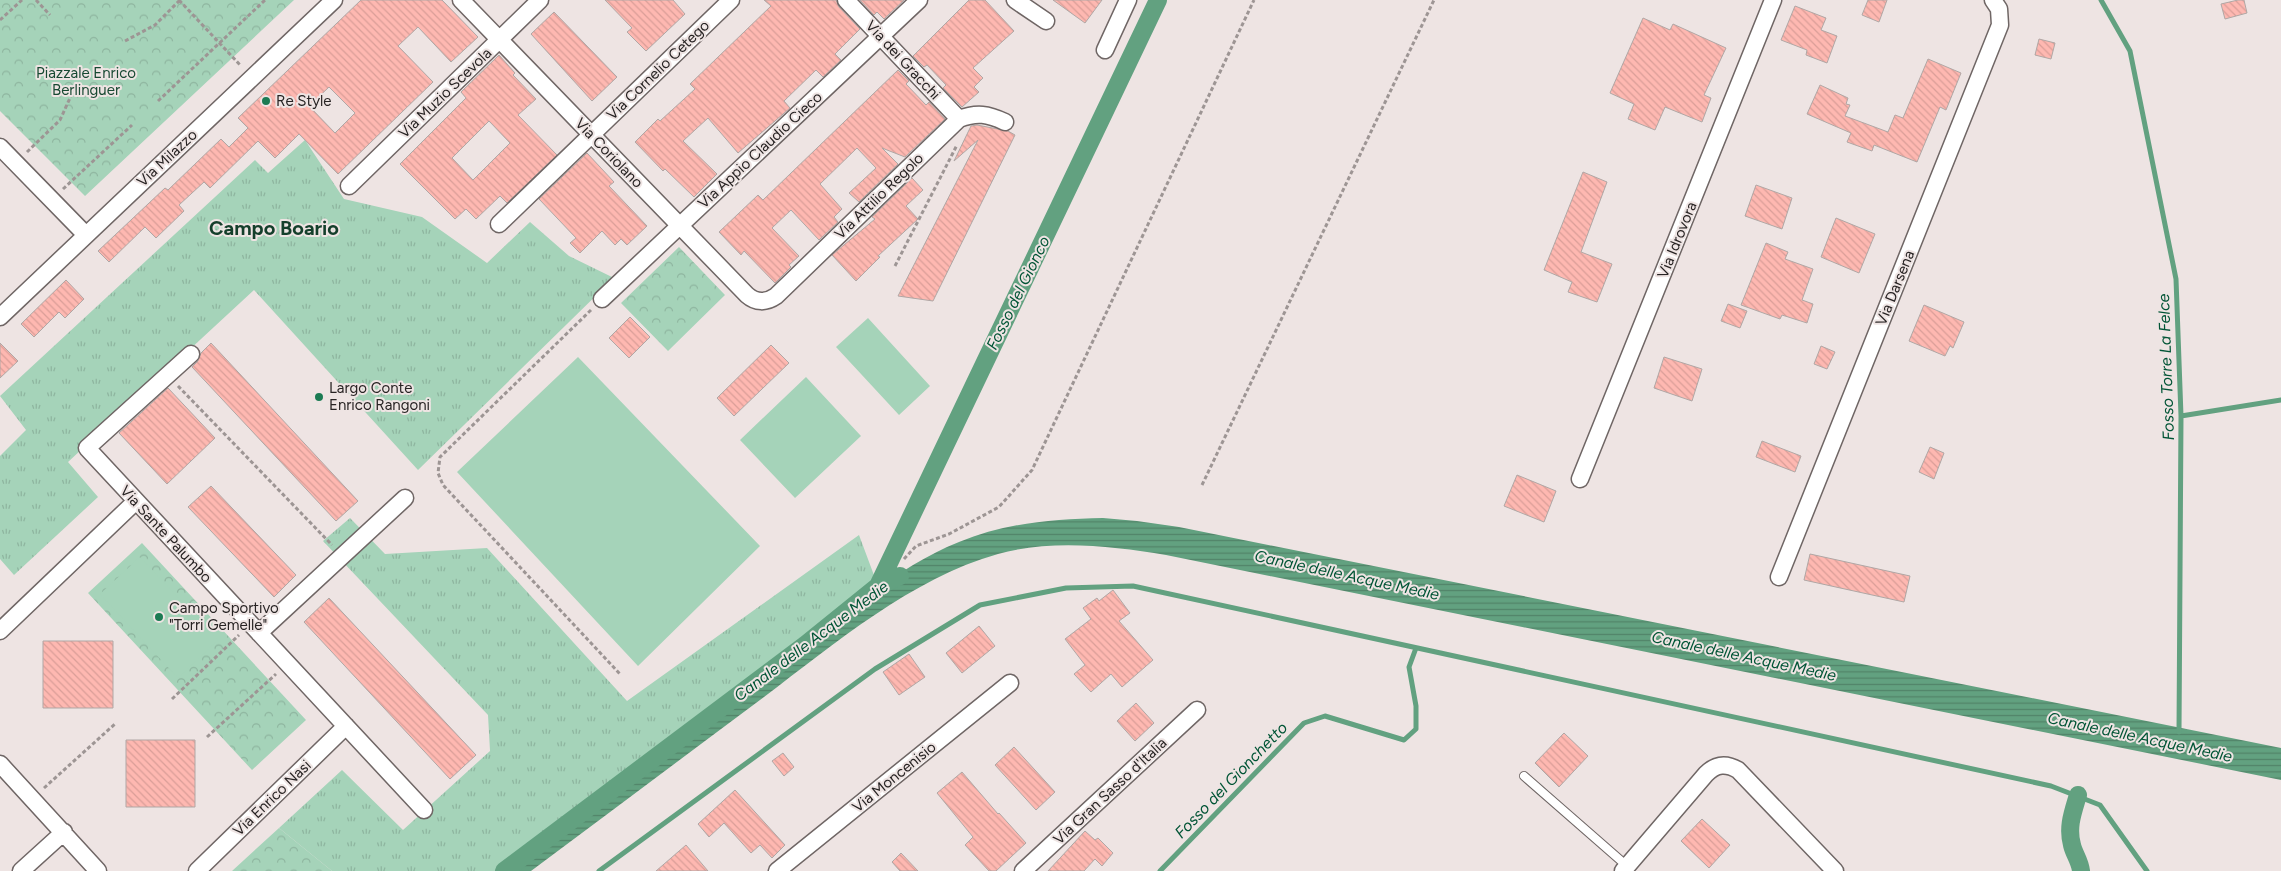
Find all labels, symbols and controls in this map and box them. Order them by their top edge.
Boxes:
street label: Via Cornelio Cetego [603,16,713,124]
street label: Via dei Gracchi [862,17,944,103]
street label: Via Muzio Scevola [395,44,495,142]
park label: Piazzale Enrico Berlinguer [36,64,136,99]
street label: Via Appio Claudio Cieco [694,88,826,212]
place label: Re Style [276,92,332,110]
marker: Re Style [260,95,272,107]
street label: Via Coriolano [571,114,647,192]
street label: Via Milazzo [133,125,201,190]
street label: Via Attilio Regolo [831,149,927,243]
street label: Via Idrovora [1654,199,1700,281]
district label: Campo Boario [209,216,339,240]
water label: Fosso del Gionco [982,233,1054,353]
street label: Via Darsena [1872,248,1918,328]
water label: Fosso Torre La Felce [2154,293,2178,441]
place label: Largo Conte Enrico Rangoni [329,379,430,414]
marker: Largo Conte Enrico Rangoni [313,391,325,403]
street label: Via Sante Palumbo [116,482,216,586]
water label: Canale delle Acque Medie [1253,546,1441,604]
water label: Canale delle Acque Medie [730,577,892,705]
place label: Campo Sportivo "Torri Gemelle" [169,599,279,634]
marker: Campo Sportivo "Torri Gemelle" [153,611,165,623]
water label: Canale delle Acque Medie [1650,627,1838,685]
water label: Canale delle Acque Medie [2046,708,2234,766]
water label: Fosso del Gionchetto [1171,718,1291,842]
street label: Via Gran Sasso d'Italia [1050,734,1170,848]
street label: Via Moncenisio [849,738,940,816]
street label: Via Enrico Nasi [229,756,315,840]

